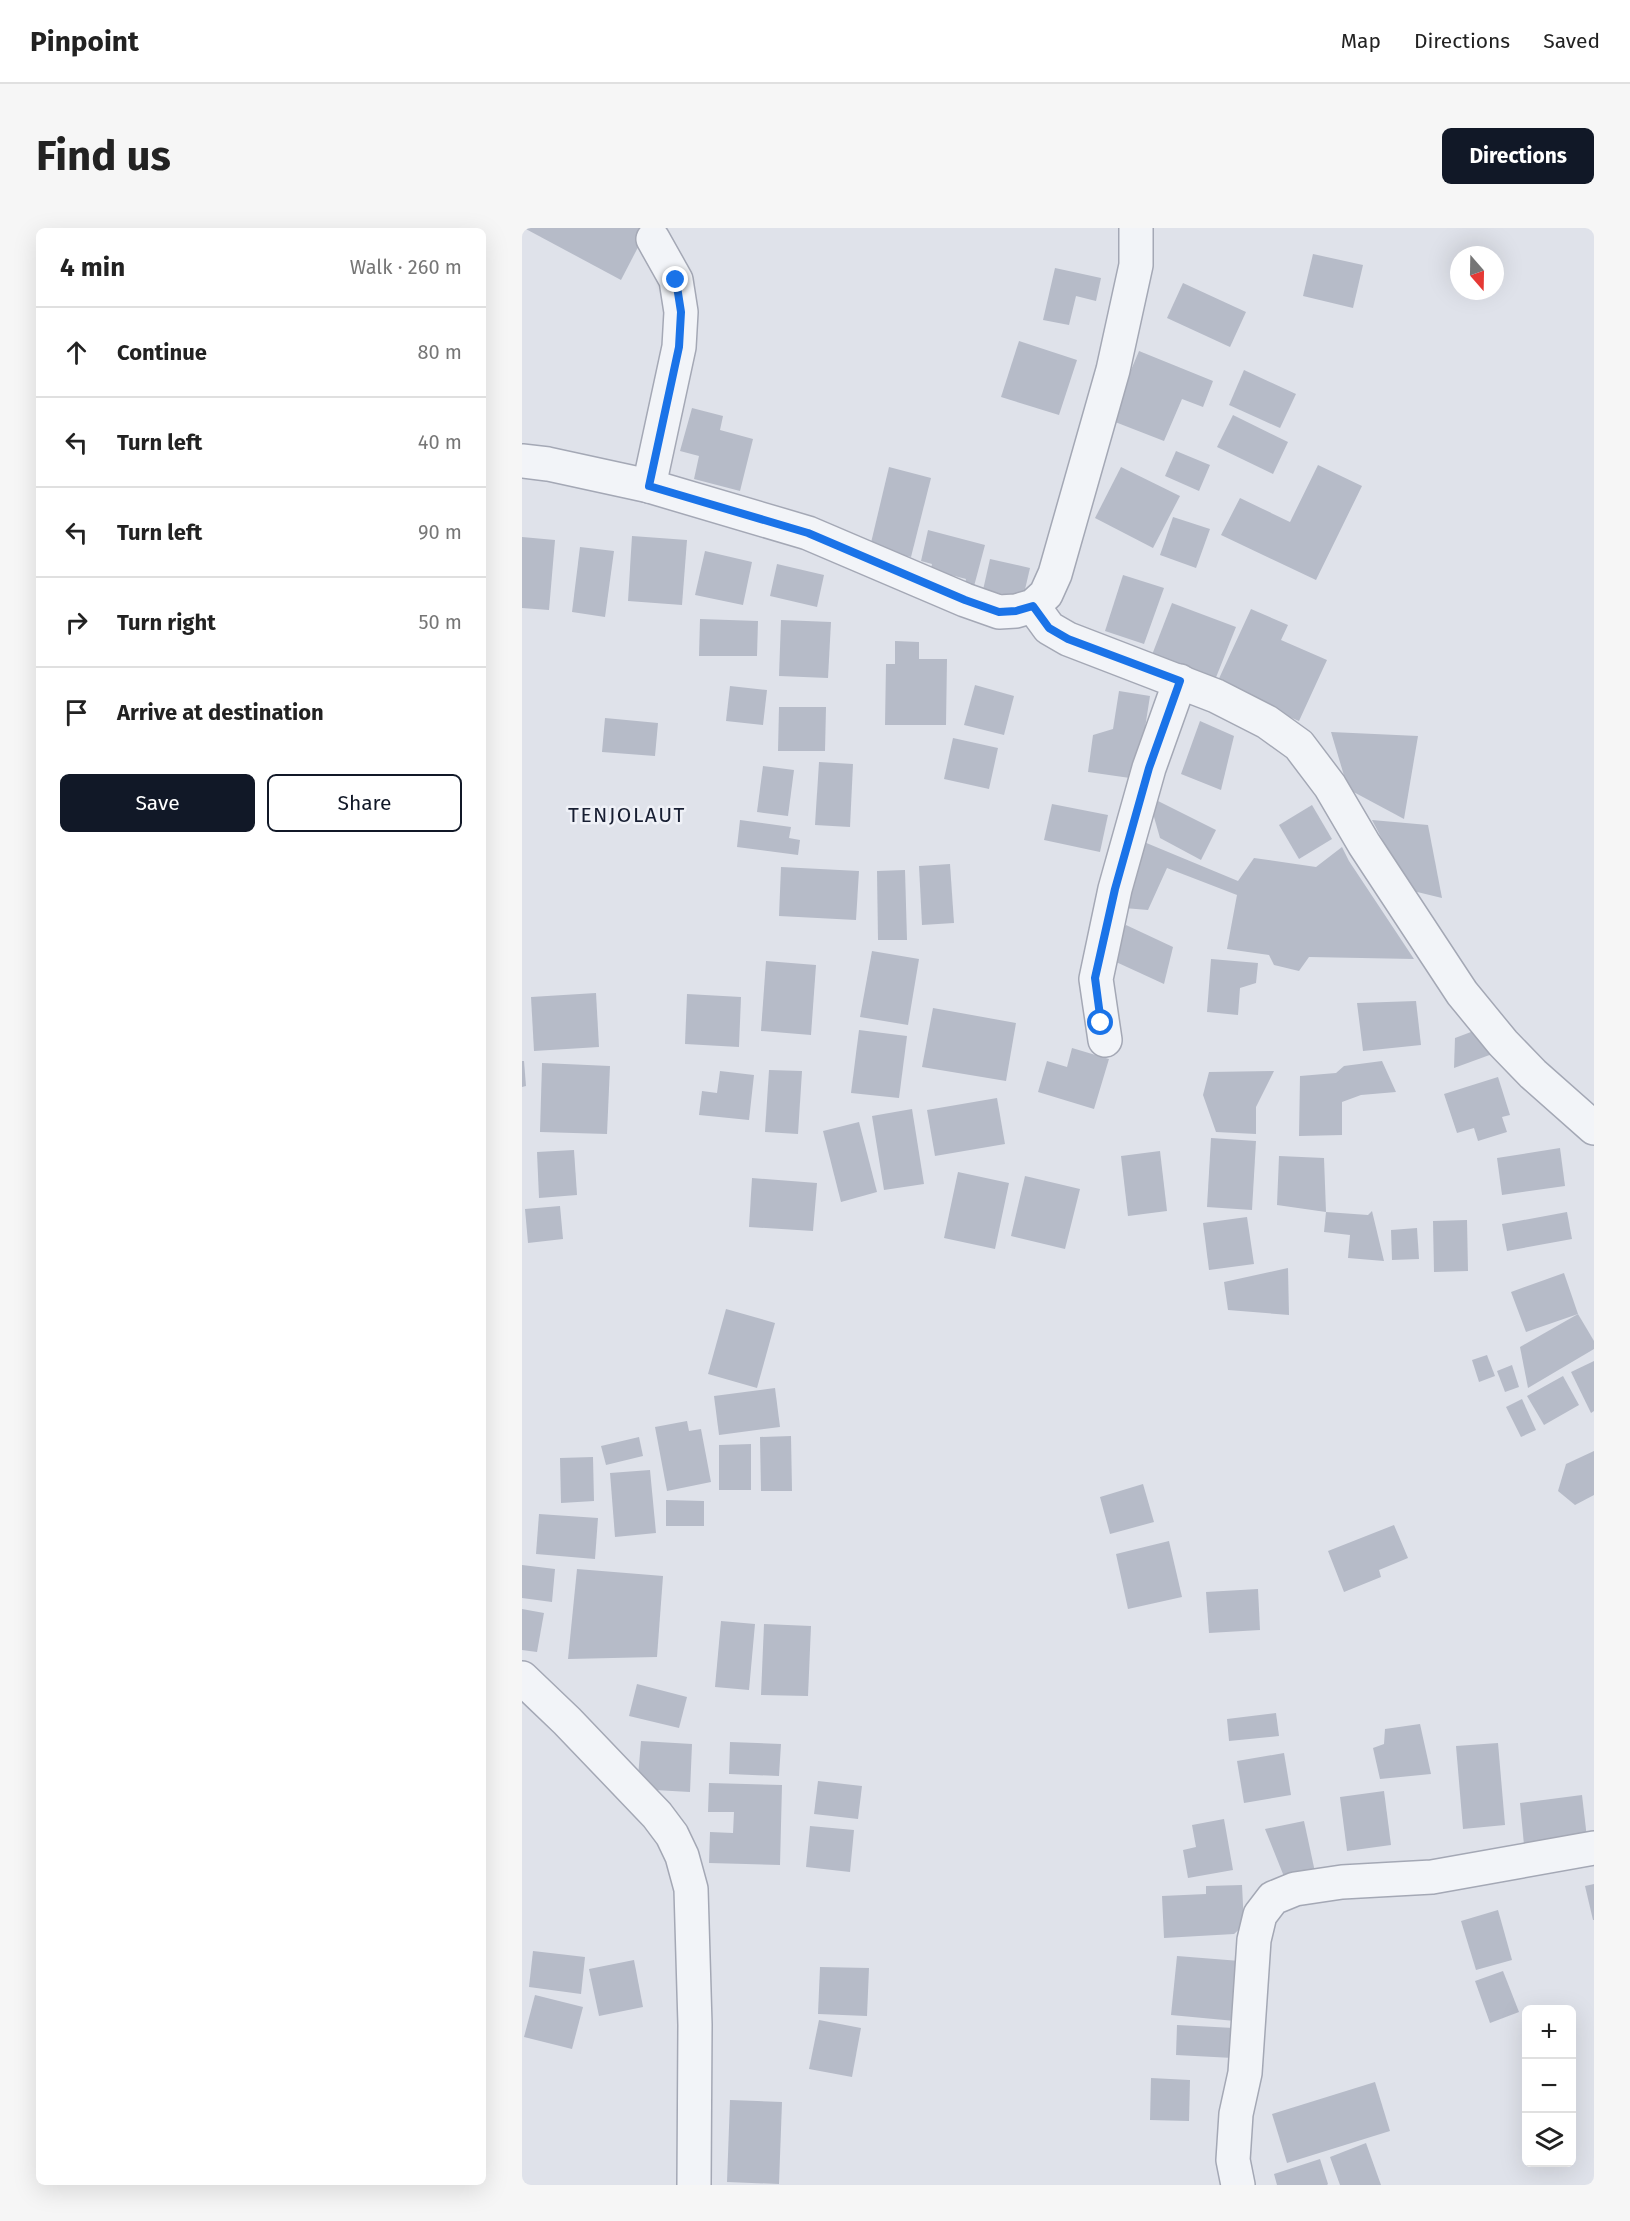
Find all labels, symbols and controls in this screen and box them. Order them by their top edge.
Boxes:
text: Pinpoint [30,25,139,58]
text: Map [1341,28,1381,54]
text: Directions [1414,28,1510,54]
text: Saved [1543,28,1600,54]
button: Directions [1442,128,1594,184]
text: Find us [36,131,171,181]
north arrow [1450,246,1504,300]
text: 4 min [60,252,125,283]
text: Walk · 260 m [350,255,462,279]
route end [662,266,688,292]
icon: ahead [60,336,93,369]
text: Continue [117,339,207,366]
text: 80 m [417,340,462,364]
icon: left [60,426,93,459]
text: Turn left [117,429,202,456]
text: 40 m [418,430,462,454]
icon: left [60,516,93,549]
text: Turn left [117,519,202,546]
text: 90 m [418,520,462,544]
icon: right [60,606,93,639]
text: Turn right [117,609,216,636]
text: 50 m [418,610,462,634]
icon: arrive [60,696,93,729]
text: Arrive at destination [117,699,324,726]
button: Save [60,774,255,832]
button: Share [267,774,462,832]
district label: TENJOLAUT [568,802,686,828]
route start [1087,1009,1113,1035]
map controls [1522,2005,1576,2167]
button: + [1522,2005,1576,2059]
button: − [1522,2059,1576,2113]
button: layers [1522,2113,1576,2167]

